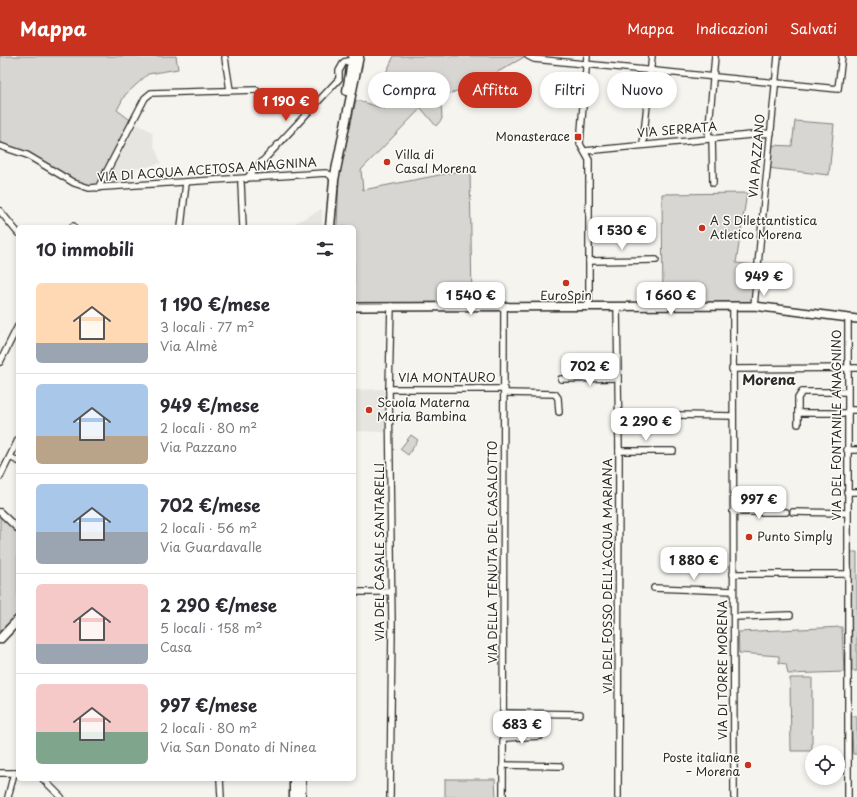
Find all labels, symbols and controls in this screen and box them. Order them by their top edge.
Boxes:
text: Mappa [20,14,87,42]
text: Mappa [627,18,674,39]
text: Indicazioni [696,18,768,39]
text: Salvati [790,18,837,39]
chip: Compra [368,72,450,108]
chip: Affitta [458,72,532,108]
chip: Filtri [540,72,599,108]
chip: Nuovo [607,72,677,108]
pin: 1 190 € [249,88,323,122]
text: 1 190 € [263,91,309,110]
street label: VIA PAZZANO [743,113,769,199]
street label: VIA SERRATA [636,117,718,141]
place label: Monasterace [496,127,570,145]
marker: Monasterace [573,132,583,142]
place label: Villa di Casal Morena [395,145,477,177]
street label: VIA DI ACQUA ACETOSA ANAGNINA [97,152,317,186]
marker: Villa di Casal Morena [382,157,392,167]
place label: A S Dilettantistica Atletico Morena [710,211,817,243]
pin: 1 530 € [585,217,659,251]
text: 1 530 € [597,220,647,239]
marker: A S Dilettantistica Atletico Morena [697,223,707,233]
text: 10 immobili [36,236,134,262]
icon: filters [314,238,336,260]
pin: 949 € [736,263,792,297]
text: 949 € [745,266,783,285]
marker: EuroSpin [561,278,571,288]
pin: 1 540 € [434,282,508,316]
pin: 1 660 € [634,282,708,316]
text: 1 540 € [446,285,496,304]
text: 1 660 € [646,285,696,304]
place label: EuroSpin [540,286,592,304]
text: 1 190 €/mese [160,291,270,317]
icon: home [68,299,116,347]
text: 3 locali · 77 m² [160,317,254,336]
street label: VIA DEL FONTANILE ANAGNINO [827,330,845,520]
text: Via Almè [160,336,217,355]
pin: 702 € [562,353,618,387]
text: 702 € [570,356,610,375]
street label: VIA MONTAURO [398,368,496,386]
district label: Morena [742,369,796,390]
text: 949 €/mese [160,392,259,418]
place label: Scuola Materna Maria Bambina [377,393,470,425]
icon: home [68,400,116,448]
marker: Scuola Materna Maria Bambina [364,405,374,415]
pin: 2 290 € [609,408,683,442]
text: 2 290 € [620,411,672,430]
text: 2 locali · 80 m² [160,418,257,437]
text: Via Pazzano [160,437,237,456]
street label: VIA DELLA TENUTA DEL CASALOTTO [483,441,501,664]
street label: VIA DEL FOSSO DELL'ACQUA MARIANA [598,458,616,694]
street label: VIA DEL CASALE SANTARELLI [370,463,388,641]
pin: 997 € [731,486,787,520]
text: 997 € [740,489,778,508]
text: 702 €/mese [160,492,261,518]
icon: home [68,500,116,548]
text: 2 locali · 56 m² [160,518,257,537]
place label: Punto Simply [757,527,833,545]
marker: Punto Simply [744,532,754,542]
text: Via Guardavalle [160,537,262,556]
pin: 1 880 € [657,547,731,581]
text: 1 880 € [669,550,719,569]
text: 2 290 €/mese [160,592,277,618]
icon: home [68,600,116,648]
street label: VIA DI TORRE MORENA [713,600,731,740]
text: 5 locali · 158 m² [160,618,262,637]
text: Casa [160,637,192,656]
text: 997 €/mese [160,692,257,718]
icon: home [68,700,116,748]
pin: 683 € [494,711,550,745]
text: 683 € [502,714,542,733]
text: 2 locali · 80 m² [160,718,257,737]
text: Via San Donato di Ninea [160,737,316,756]
map controls [805,745,845,785]
button: locate [805,745,845,785]
place label: Poste italiane – Morena [663,748,741,780]
marker: Poste italiane – Morena [743,760,753,770]

